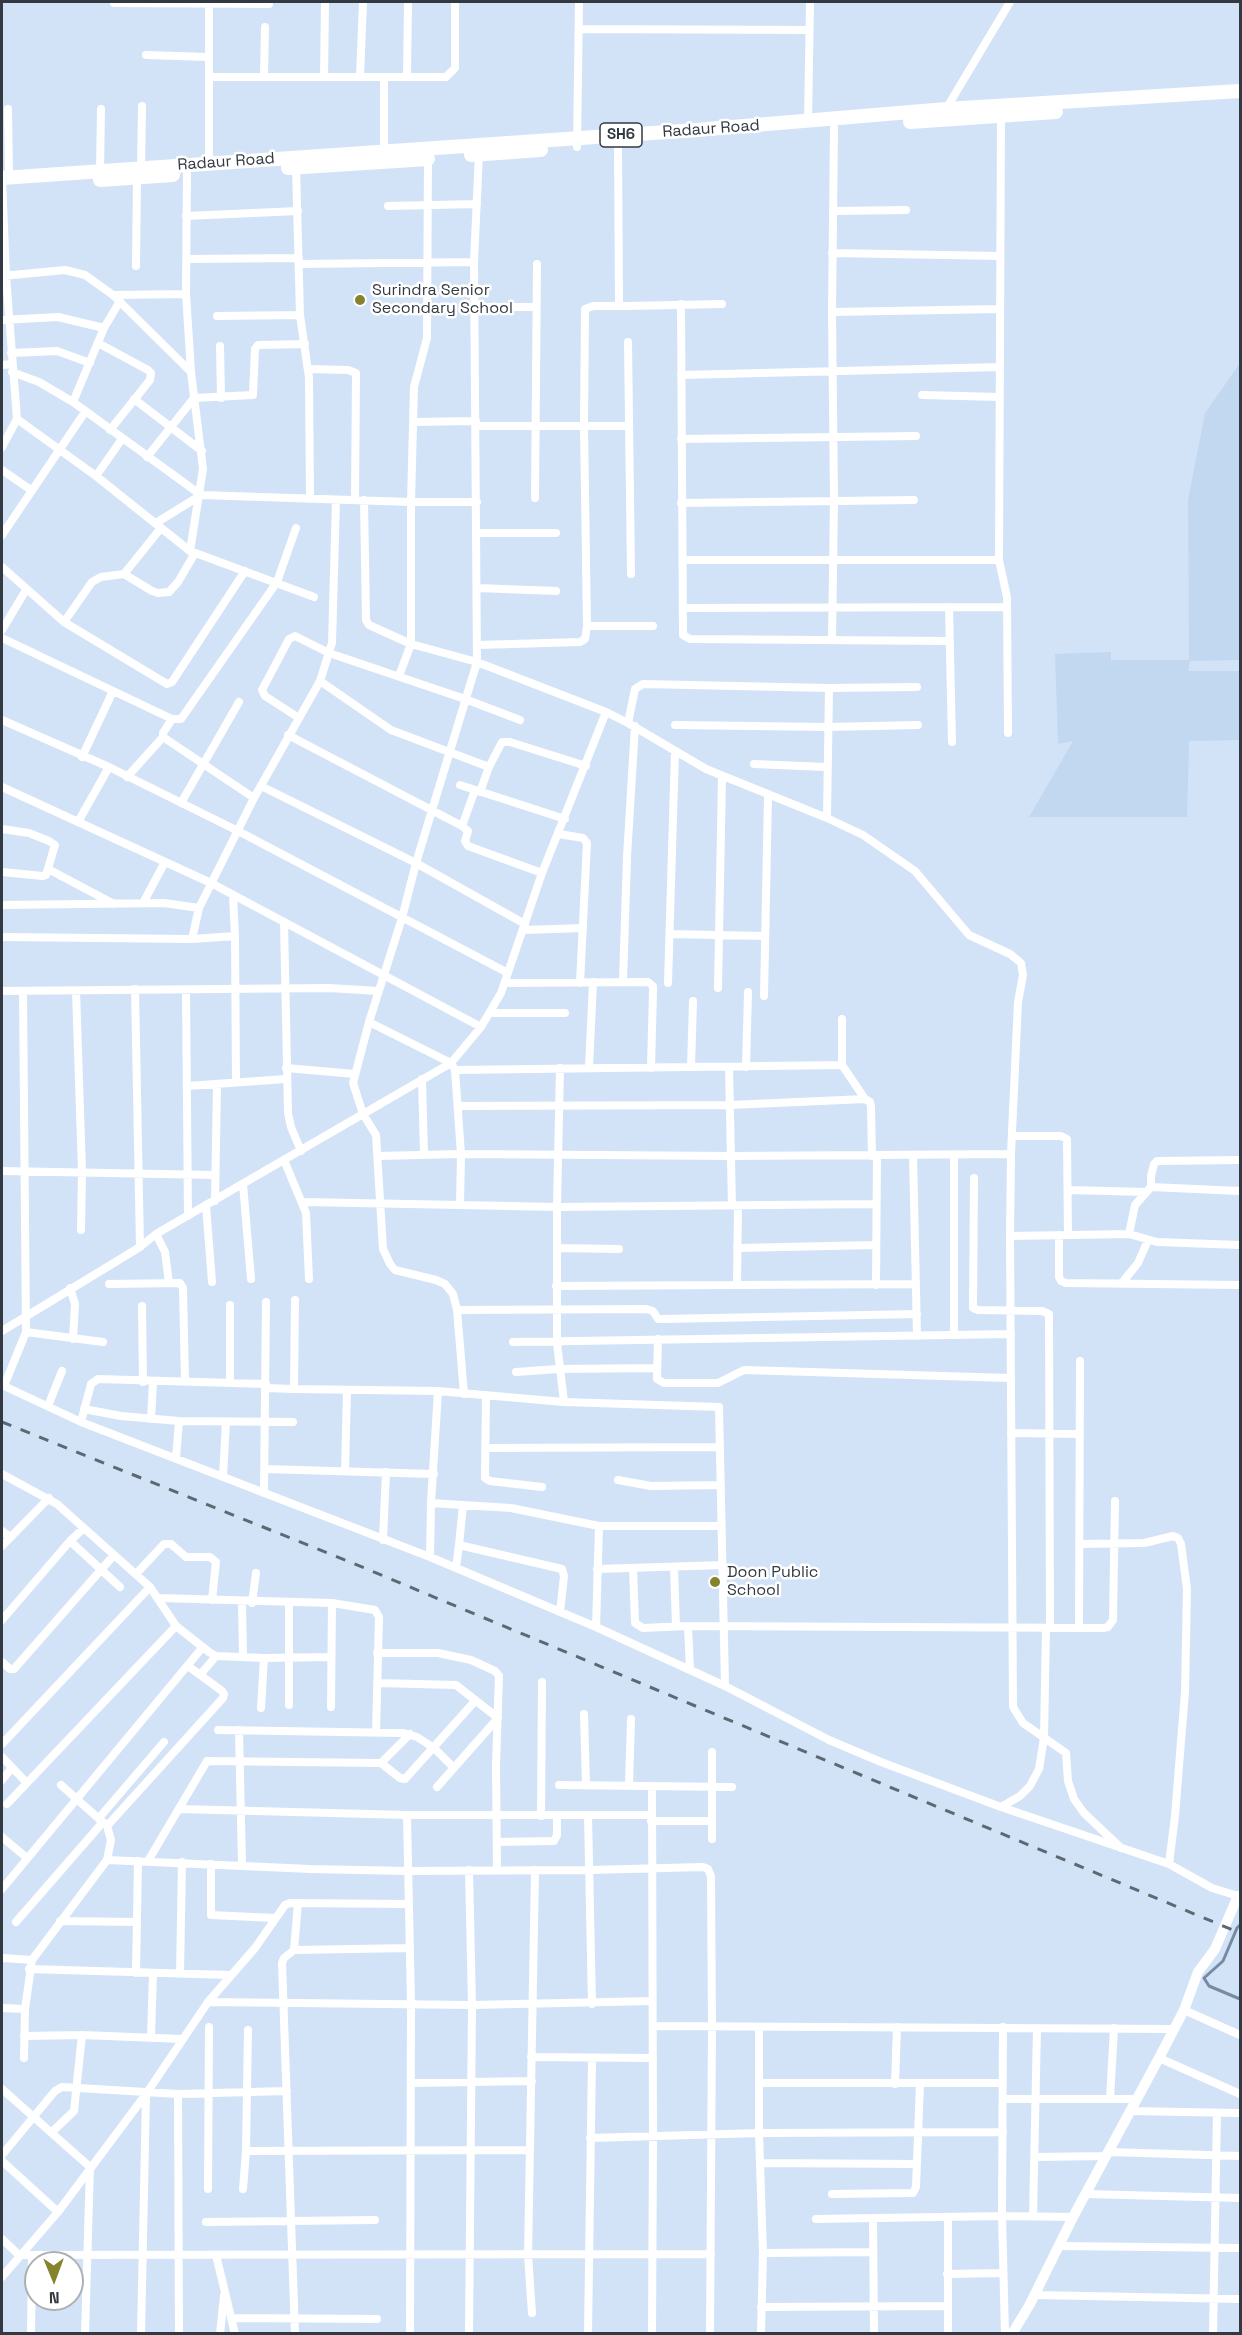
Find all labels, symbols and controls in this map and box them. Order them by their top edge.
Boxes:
street label: Radaur Road [662,116,760,142]
road number: SH6 [600,123,642,147]
street label: Radaur Road [177,149,275,175]
place label: Surindra Senior Secondary School [372,281,513,319]
marker: Surindra Senior Secondary School [353,293,367,307]
place label: Doon Public School [727,1563,818,1601]
marker: Doon Public School [708,1575,722,1589]
north arrow [24,2251,84,2311]
text: N [49,2287,60,2308]

